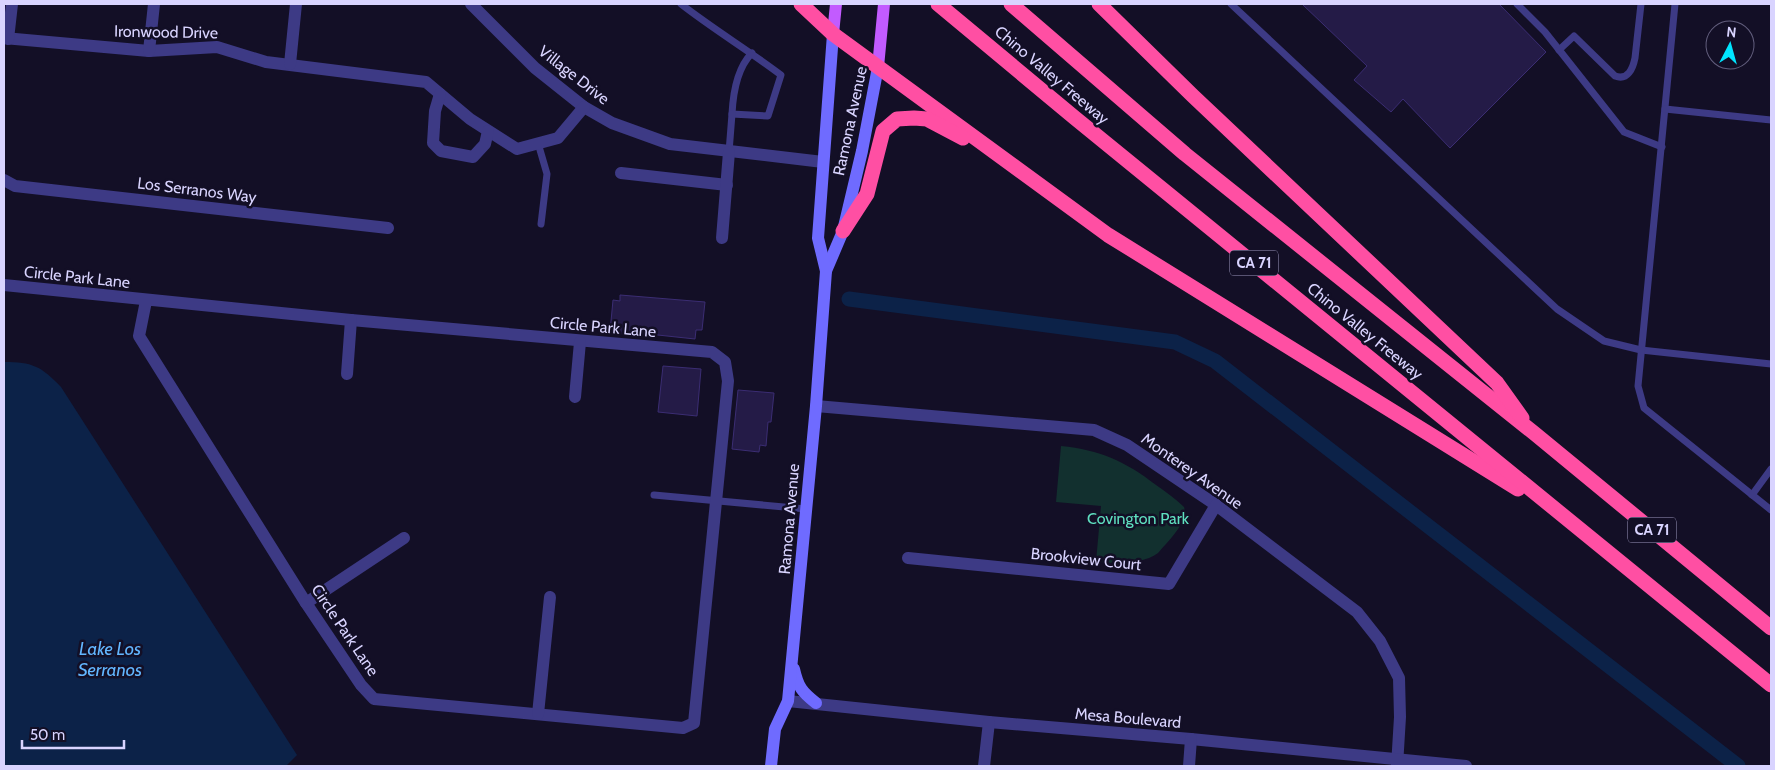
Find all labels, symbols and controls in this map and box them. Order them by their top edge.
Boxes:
north arrow [1705,20,1755,70]
street label: Ironwood Drive [114,22,218,42]
street label: Chino Valley Freeway [991,22,1113,128]
text: N [1725,23,1737,42]
street label: Village Drive [535,41,613,109]
street label: Ramona Avenue [829,65,871,177]
street label: Los Serranos Way [136,173,258,207]
road number: CA 71 [1230,250,1278,276]
street label: Circle Park Lane [23,262,131,292]
street label: Chino Valley Freeway [1303,279,1427,383]
street label: Circle Park Lane [549,313,657,341]
street label: Monterey Avenue [1138,429,1246,513]
street label: Ramona Avenue [775,463,803,575]
park label: Covington Park [1087,509,1190,528]
road number: CA 71 [1628,518,1676,542]
street label: Brookview Court [1030,544,1143,574]
street label: Circle Park Lane [307,580,383,680]
water label: Lake Los Serranos [78,638,142,681]
street label: Mesa Boulevard [1074,704,1182,732]
scale bar [22,718,125,750]
text: 50 m [30,726,65,744]

